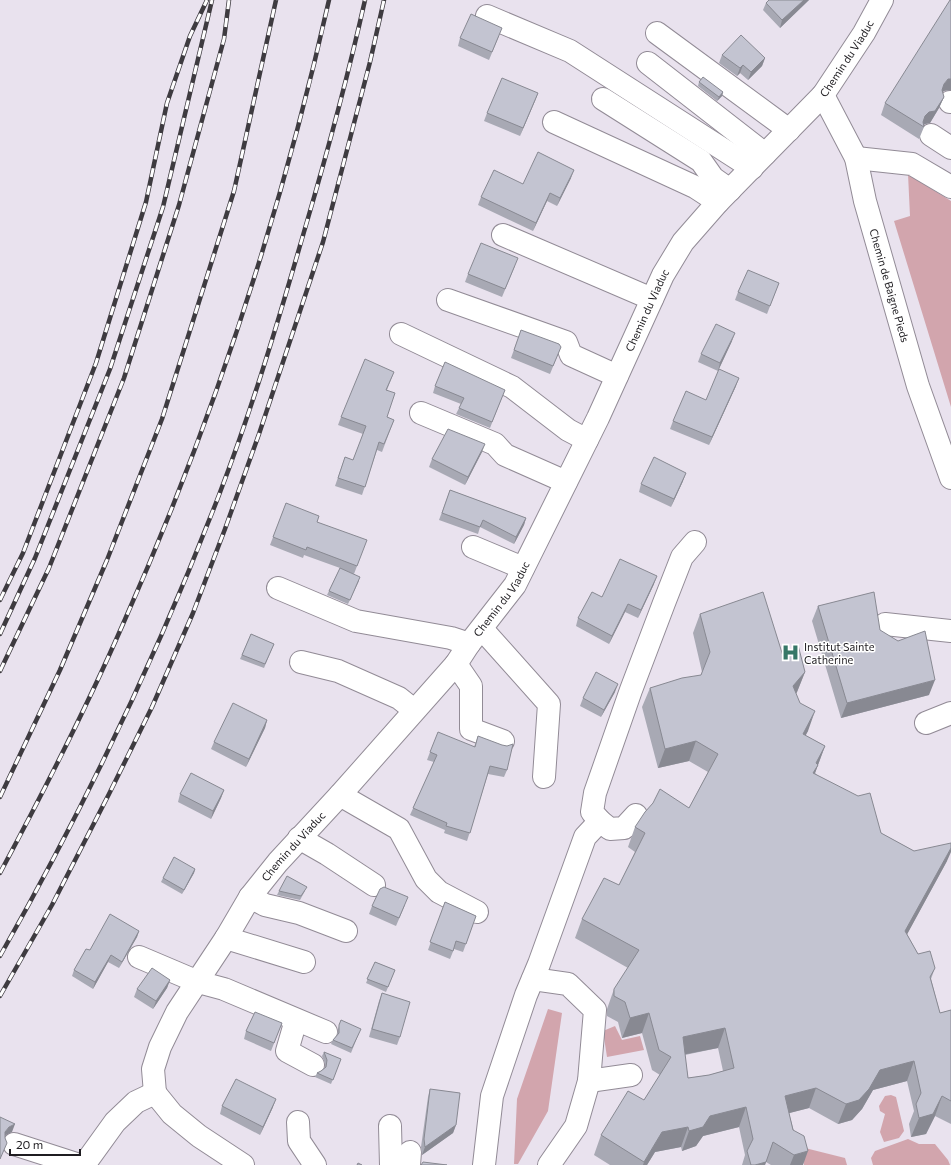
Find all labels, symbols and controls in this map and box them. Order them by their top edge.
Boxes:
street label: Chemin du Viaduc [817,17,876,99]
street label: Chemin de Baigne Pieds [867,227,912,344]
street label: Chemin du Viaduc [622,266,671,353]
street label: Chemin du Viaduc [470,559,532,639]
place label: Institut Sainte Catherine [804,640,875,666]
hospital icon: Institut Sainte Catherine [781,643,801,663]
street label: Chemin du Viaduc [258,808,328,884]
scale bar [10,1131,80,1157]
text: 20 m [16,1137,43,1151]

